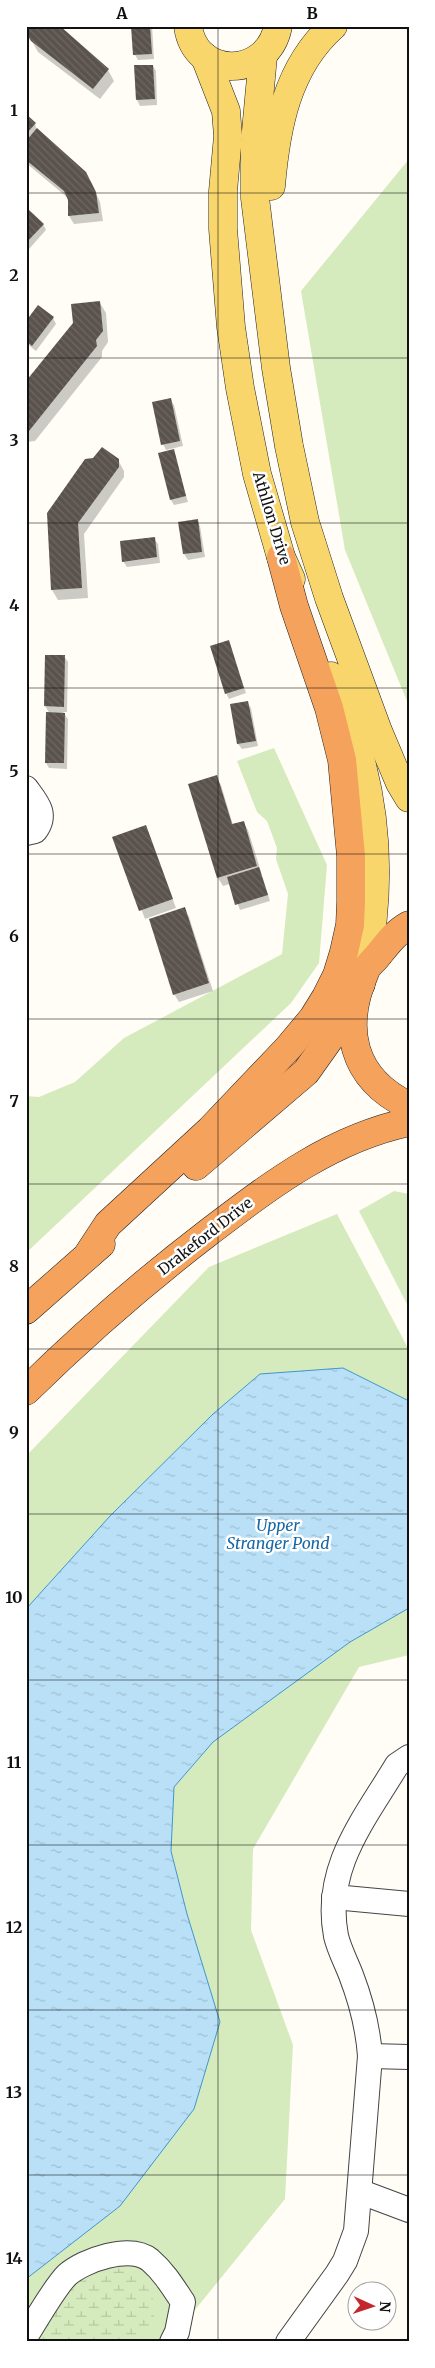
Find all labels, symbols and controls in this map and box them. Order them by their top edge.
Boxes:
text: A [115,3,128,23]
text: B [306,3,318,23]
text: 1 [10,100,18,120]
text: 2 [9,265,19,285]
text: 3 [9,430,19,450]
street label: Athllon Drive [249,468,295,567]
text: 4 [9,595,19,615]
text: 5 [9,761,19,781]
text: 6 [9,926,19,946]
text: 7 [9,1091,19,1111]
street label: Drakeford Drive [154,1193,256,1279]
text: 8 [9,1256,19,1276]
text: 9 [9,1422,19,1442]
water label: Upper Stranger Pond [227,1515,330,1553]
text: 10 [5,1587,23,1607]
text: 11 [7,1752,22,1772]
text: 12 [6,1917,22,1937]
text: 13 [6,2082,22,2102]
text: 14 [6,2248,22,2268]
north arrow [348,2280,398,2330]
text: N [376,2301,394,2313]

